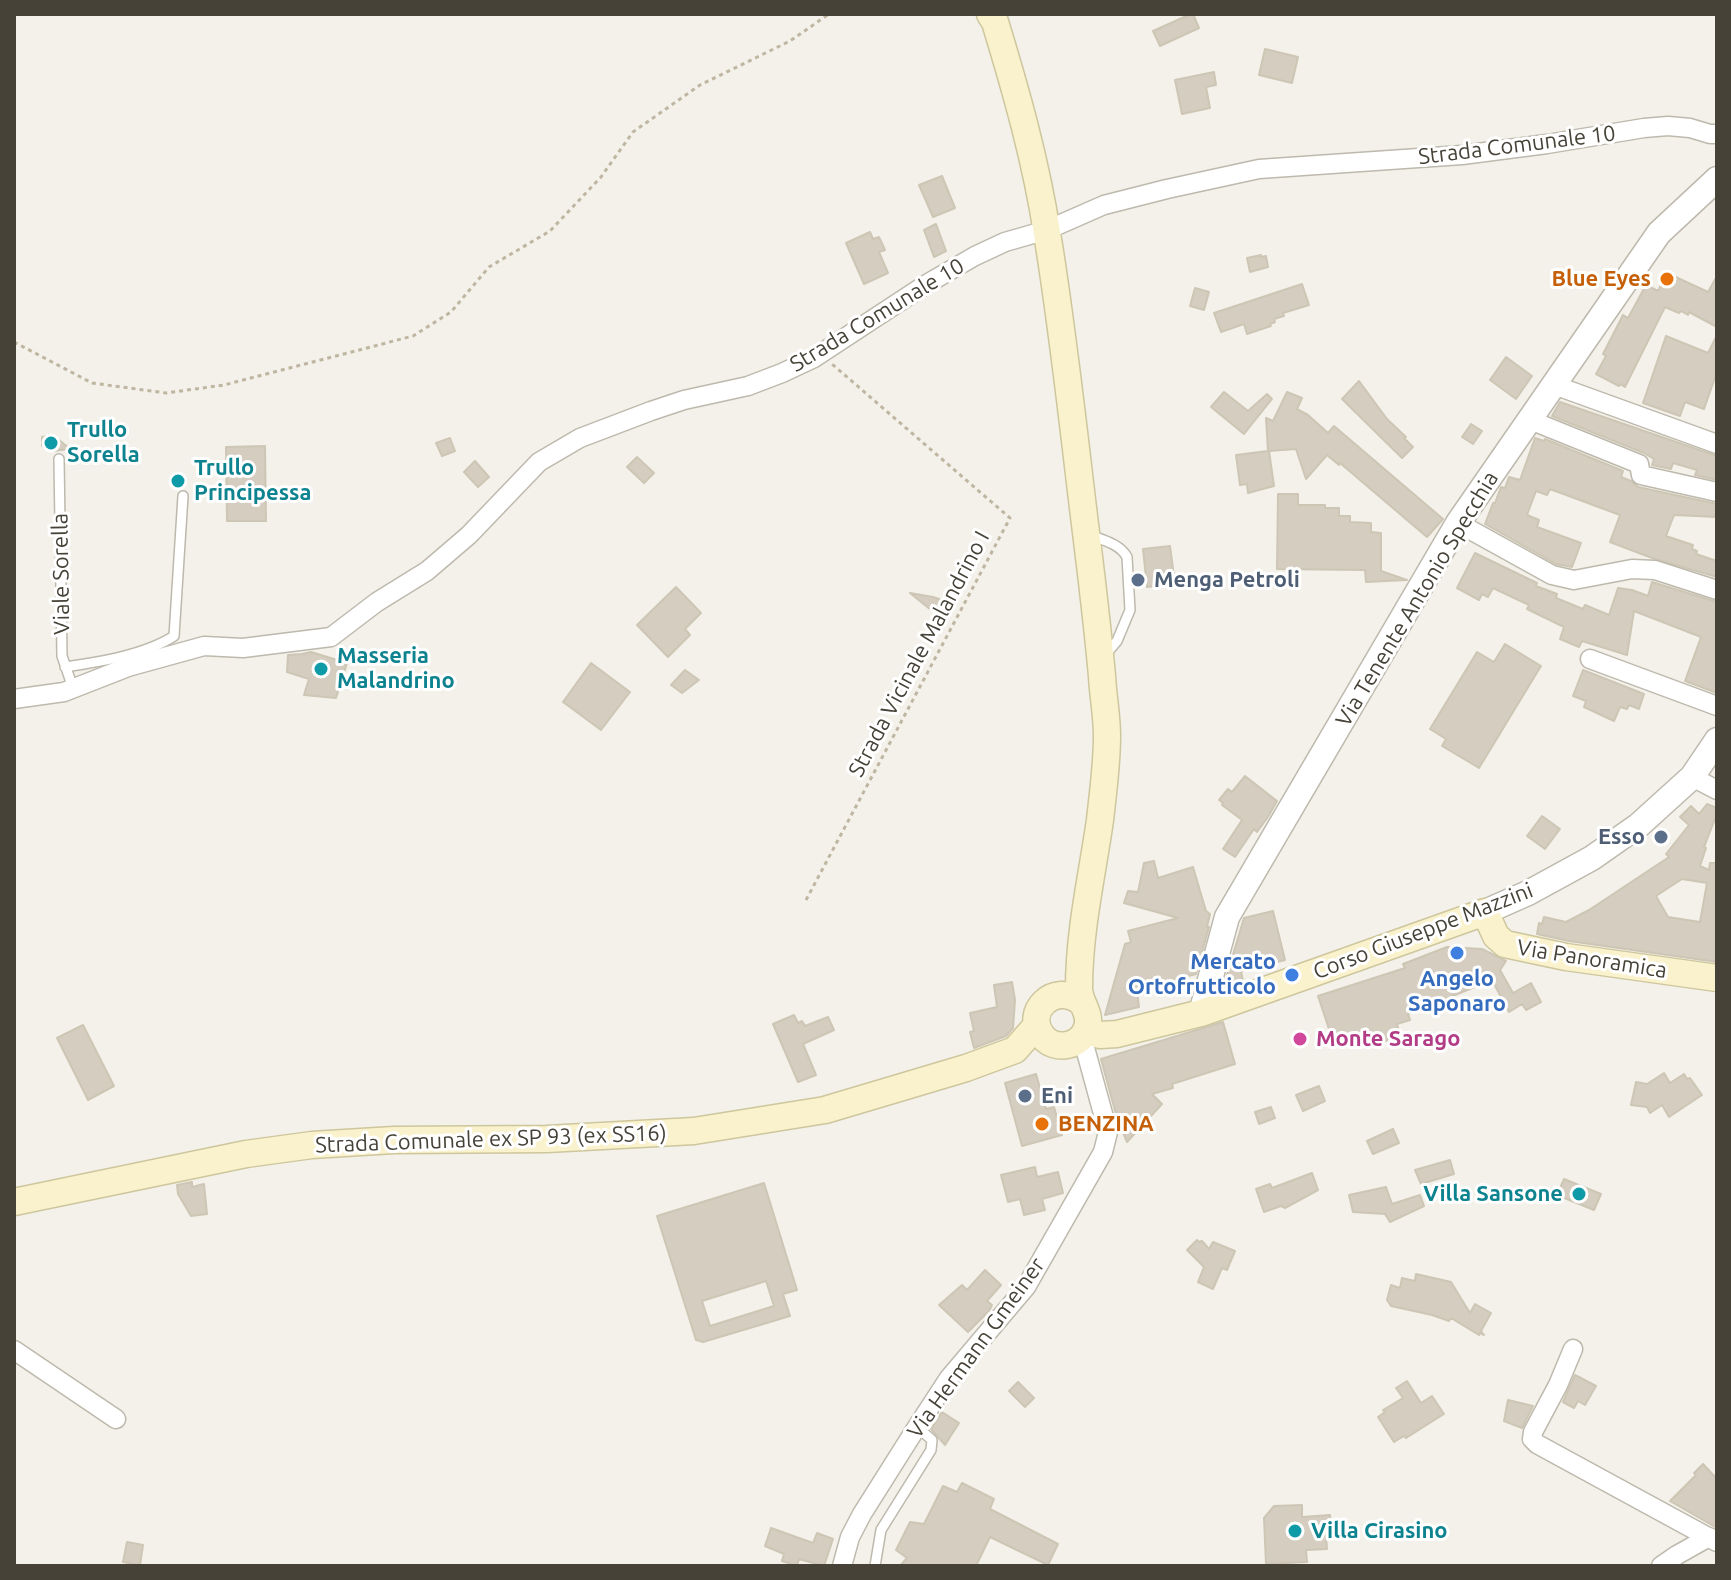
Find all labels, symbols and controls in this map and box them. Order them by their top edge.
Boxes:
street label: Strada Comunale 10 [1417,120,1617,170]
street label: Strada Comunale 10 [785,253,969,377]
place label: Blue Eyes [1551,266,1651,292]
marker: Blue Eyes [1658,270,1676,288]
place label: Trullo Sorella [67,417,140,468]
marker: Trullo Sorella [42,434,60,452]
place label: Trullo Principessa [194,455,311,506]
street label: Via Tenente Antonio Specchia [1330,467,1504,731]
marker: Trullo Principessa [169,472,187,490]
street label: Viale Sorella [47,513,75,635]
street label: Strada Vicinale Malandrino I [843,527,995,781]
place label: Menga Petroli [1154,567,1300,593]
marker: Menga Petroli [1129,571,1147,589]
place label: Masseria Malandrino [337,643,455,694]
marker: Masseria Malandrino [312,660,330,678]
place label: Esso [1598,824,1645,850]
marker: Esso [1652,828,1670,846]
street label: Corso Giuseppe Mazzini [1309,877,1537,985]
street label: Via Panoramica [1515,934,1669,984]
marker: Angelo Saponaro [1448,944,1466,962]
place label: Mercato Ortofrutticolo [1128,949,1276,1000]
marker: Mercato Ortofrutticolo [1283,966,1301,984]
place label: Angelo Saponaro [1408,966,1506,1018]
place label: Monte Sarago [1316,1026,1460,1052]
marker: Monte Sarago [1291,1030,1309,1048]
place label: Eni [1041,1083,1073,1109]
marker: Eni [1016,1087,1034,1105]
place label: BENZINA [1058,1111,1154,1137]
marker: BENZINA [1033,1115,1051,1133]
street label: Strada Comunale ex SP 93 (ex SS16) [315,1120,667,1158]
place label: Villa Sansone [1423,1181,1563,1207]
marker: Villa Sansone [1570,1185,1588,1203]
street label: Via Hermann Gmeiner [902,1253,1050,1443]
place label: Villa Cirasino [1311,1518,1448,1544]
marker: Villa Cirasino [1286,1522,1304,1540]

